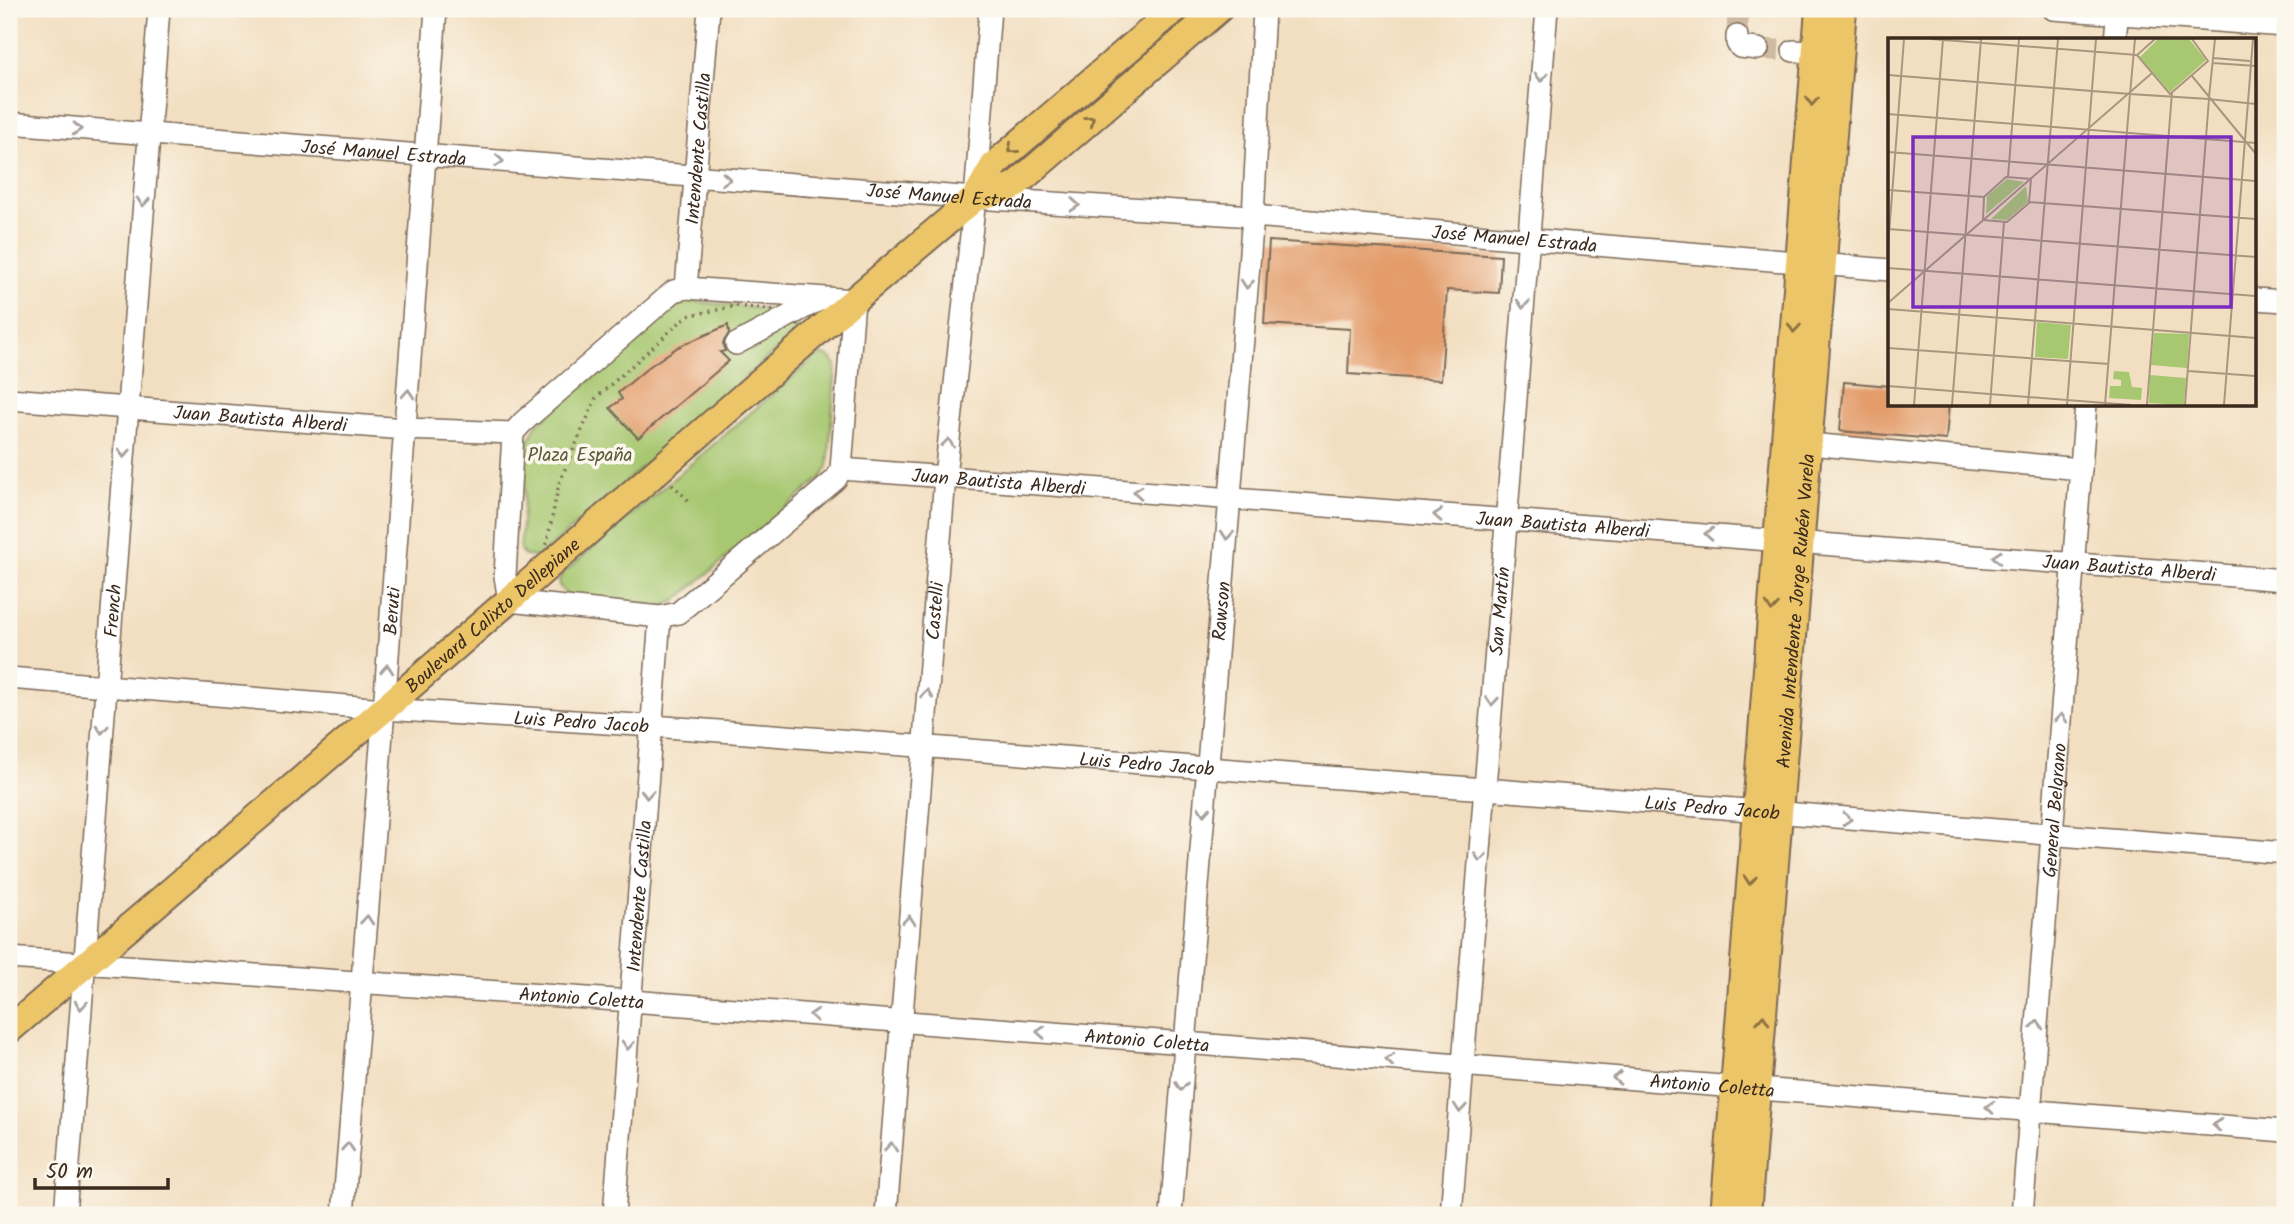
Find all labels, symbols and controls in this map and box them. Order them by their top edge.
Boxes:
inset map [1888,38,2256,406]
street label: Intendente Castilla [678,71,721,226]
one-way arrow [1534,72,1549,83]
one-way arrow [1805,96,1820,107]
one-way arrow [1082,116,1095,128]
one-way arrow [72,121,83,136]
street label: José Manuel Estrada [300,133,468,175]
one-way arrow [1008,141,1021,153]
one-way arrow [494,153,505,168]
one-way arrow [721,171,732,186]
street label: José Manuel Estrada [865,177,1033,219]
one-way arrow [136,197,151,208]
one-way arrow [1070,197,1081,212]
street label: José Manuel Estrada [1431,218,1598,262]
one-way arrow [1240,279,1255,290]
one-way arrow [1516,298,1531,309]
one-way arrow [1787,323,1802,334]
one-way arrow [400,388,415,399]
street label: Juan Bautista Alberdi [172,399,349,442]
one-way arrow [941,437,956,448]
park label: Plaza España [528,441,633,471]
one-way arrow [117,448,132,459]
street label: Avenida Intendente Jorge Rubén Varela [1770,453,1825,770]
street label: Juan Bautista Alberdi [910,462,1088,505]
one-way arrow [1132,485,1143,500]
street label: Juan Bautista Alberdi [1475,505,1652,548]
one-way arrow [1432,508,1443,523]
one-way arrow [1703,527,1714,542]
one-way arrow [1220,530,1235,541]
street label: Boulevard Calixto Dellepiane [399,531,588,701]
street label: Juan Bautista Alberdi [2041,548,2218,591]
one-way arrow [1992,549,2003,564]
street label: San Martín [1483,566,1520,657]
street label: Castelli [919,579,954,641]
street label: Rawson [1205,580,1240,642]
street label: French [97,583,131,639]
street label: Beruti [377,585,410,636]
one-way arrow [1765,602,1780,613]
one-way arrow [379,664,394,675]
one-way arrow [919,688,934,699]
one-way arrow [1485,696,1500,707]
street label: Luis Pedro Jacob [513,704,650,743]
one-way arrow [2053,712,2068,723]
one-way arrow [95,724,110,735]
street label: General Belgrano [2036,742,2076,879]
street label: Luis Pedro Jacob [1078,745,1215,785]
one-way arrow [640,789,655,800]
street label: Luis Pedro Jacob [1643,789,1781,830]
one-way arrow [1197,806,1212,817]
one-way arrow [1842,811,1853,826]
street label: Intendente Castilla [620,819,661,973]
one-way arrow [1473,852,1488,863]
one-way arrow [1743,875,1758,886]
one-way arrow [359,915,374,926]
one-way arrow [901,915,916,926]
street label: Antonio Coletta [518,980,645,1019]
one-way arrow [74,1000,89,1011]
one-way arrow [809,1008,820,1023]
one-way arrow [1755,1014,1770,1025]
one-way arrow [2029,1019,2044,1030]
street label: Antonio Coletta [1083,1022,1211,1062]
one-way arrow [1035,1025,1046,1040]
one-way arrow [621,1040,636,1051]
one-way arrow [1384,1053,1395,1068]
street label: Antonio Coletta [1648,1067,1776,1107]
one-way arrow [1611,1071,1622,1086]
one-way arrow [1174,1081,1189,1092]
one-way arrow [1985,1100,1996,1115]
one-way arrow [1453,1103,1468,1114]
one-way arrow [2211,1118,2222,1133]
one-way arrow [340,1141,355,1152]
one-way arrow [883,1141,898,1152]
scale bar [35,1147,168,1191]
text: 50 m [46,1156,93,1189]

